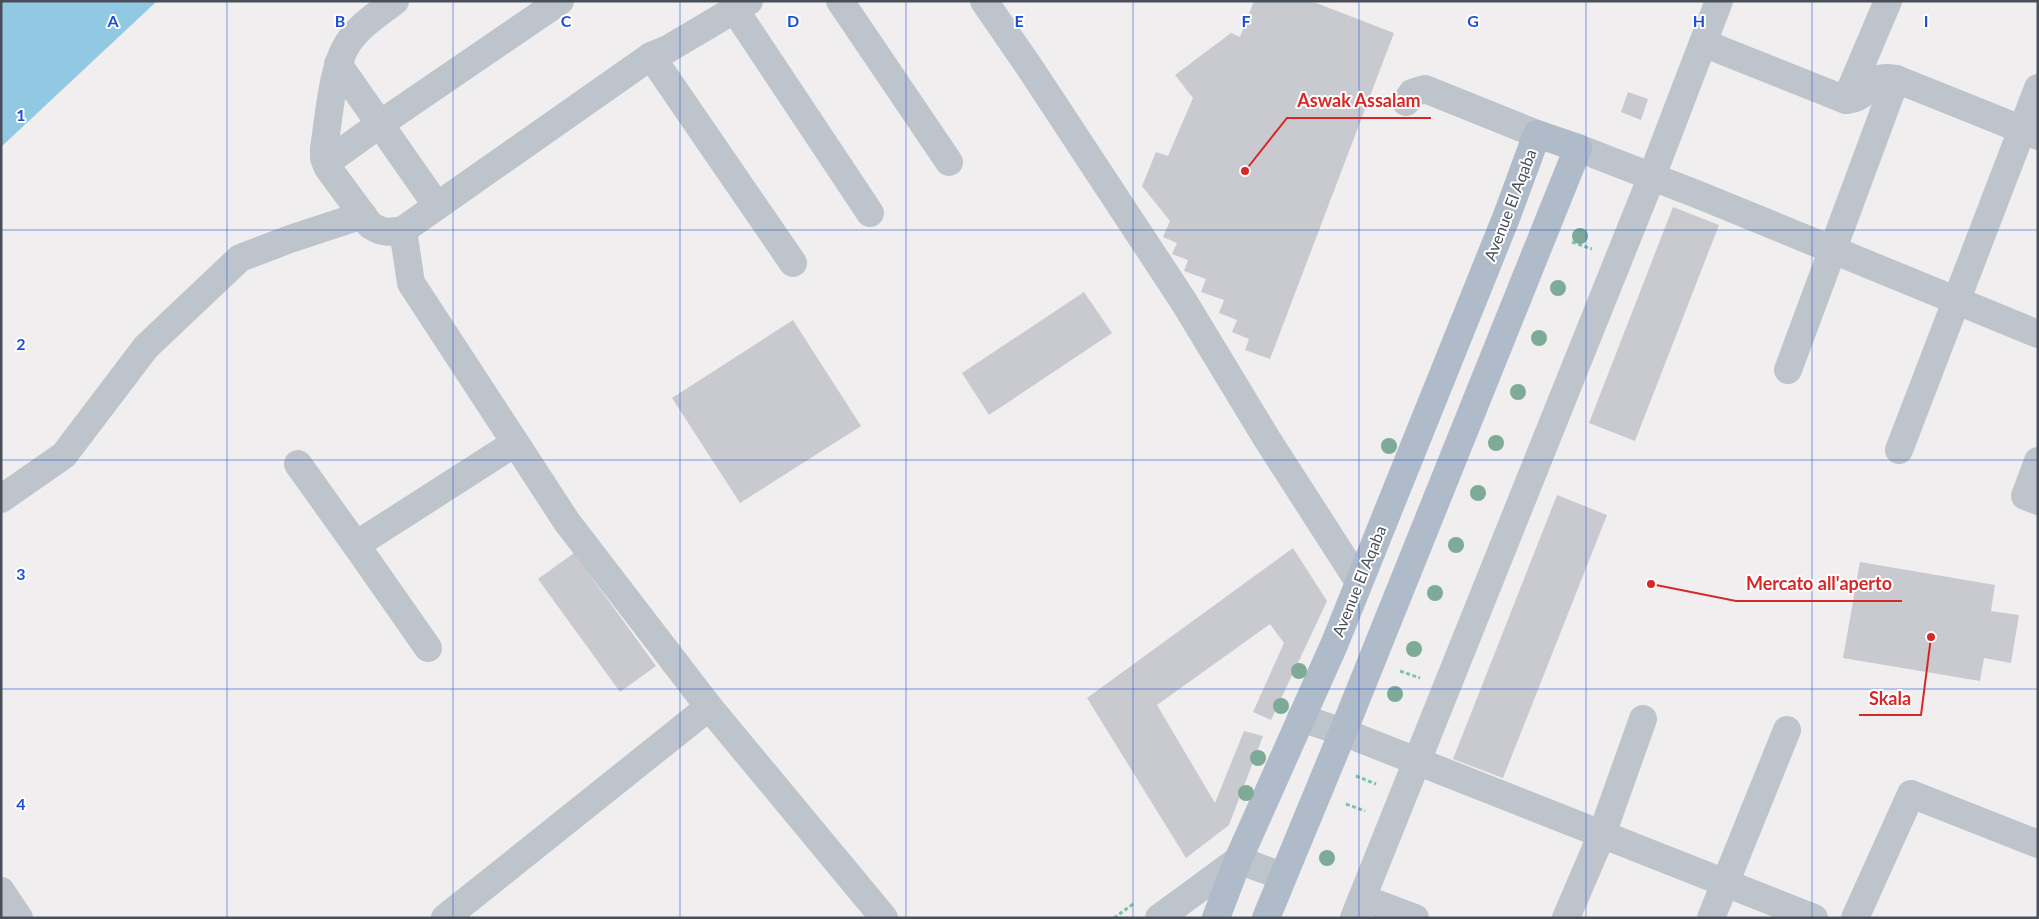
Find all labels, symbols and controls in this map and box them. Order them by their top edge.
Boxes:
text: A [106,11,119,30]
text: B [335,11,345,30]
text: C [561,11,572,30]
text: D [787,11,799,30]
text: E [1014,11,1024,30]
text: F [1241,11,1251,30]
text: G [1467,11,1479,30]
text: H [1693,11,1705,30]
text: I [1924,11,1928,30]
callout: Aswak Assalam [1287,85,1431,118]
text: Aswak Assalam [1296,89,1421,111]
text: 1 [16,105,26,124]
street label: Avenue El Aqaba [1480,146,1540,263]
text: 2 [16,334,26,353]
street label: Avenue El Aqaba [1328,523,1389,639]
text: 3 [16,564,26,583]
callout: Mercato all'aperto [1736,568,1902,601]
text: Mercato all'aperto [1746,572,1892,594]
callout: Skala [1859,682,1921,715]
text: Skala [1869,687,1911,709]
text: 4 [16,794,26,813]

